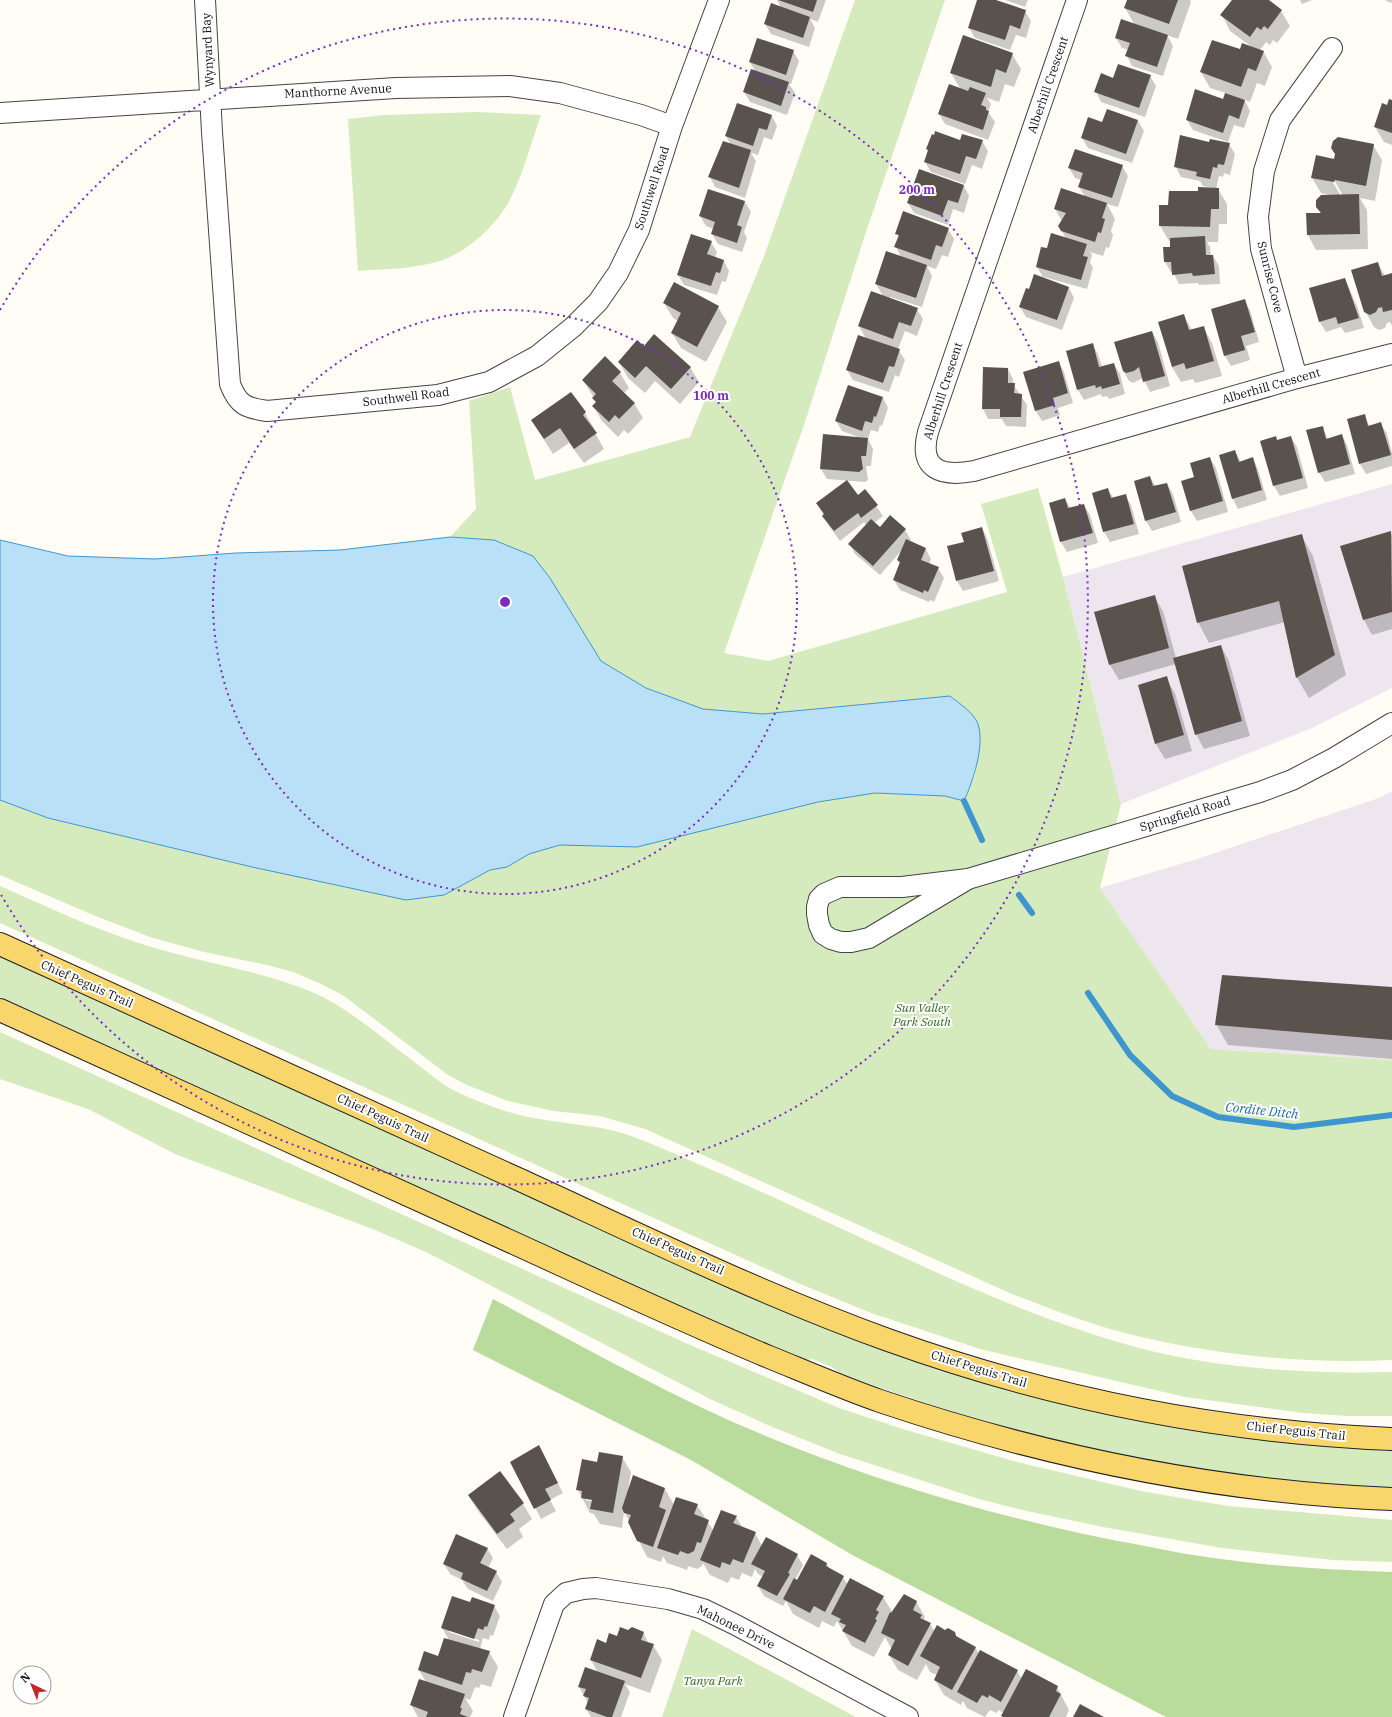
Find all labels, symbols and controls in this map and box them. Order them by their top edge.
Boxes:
street label: Wynyard Bay [198,12,217,88]
street label: Alberhill Crescent [1024,34,1071,135]
street label: Manthorne Avenue [284,80,392,101]
street label: Southwell Road [631,144,672,232]
text: 200 m [899,182,935,197]
street label: Sunrise Cove [1254,239,1287,314]
street label: Alberhill Crescent [920,340,965,441]
street label: Alberhill Crescent [1220,364,1322,407]
street label: Southwell Road [362,384,450,409]
text: 100 m [693,388,729,403]
centre of rings [498,595,512,609]
street label: Springfield Road [1138,793,1232,834]
street label: Chief Peguis Trail [39,956,136,1011]
park label: Sun Valley Park South [892,1000,951,1029]
street label: Chief Peguis Trail [335,1090,432,1146]
water label: Cordite Ditch [1225,1098,1299,1123]
street label: Chief Peguis Trail [630,1223,727,1278]
street label: Chief Peguis Trail [929,1347,1029,1390]
street label: Chief Peguis Trail [1246,1418,1347,1443]
street label: Mahonee Drive [695,1601,778,1652]
north arrow [12,1665,52,1705]
text: N [17,1669,33,1686]
park label: Tanya Park [683,1673,743,1688]

